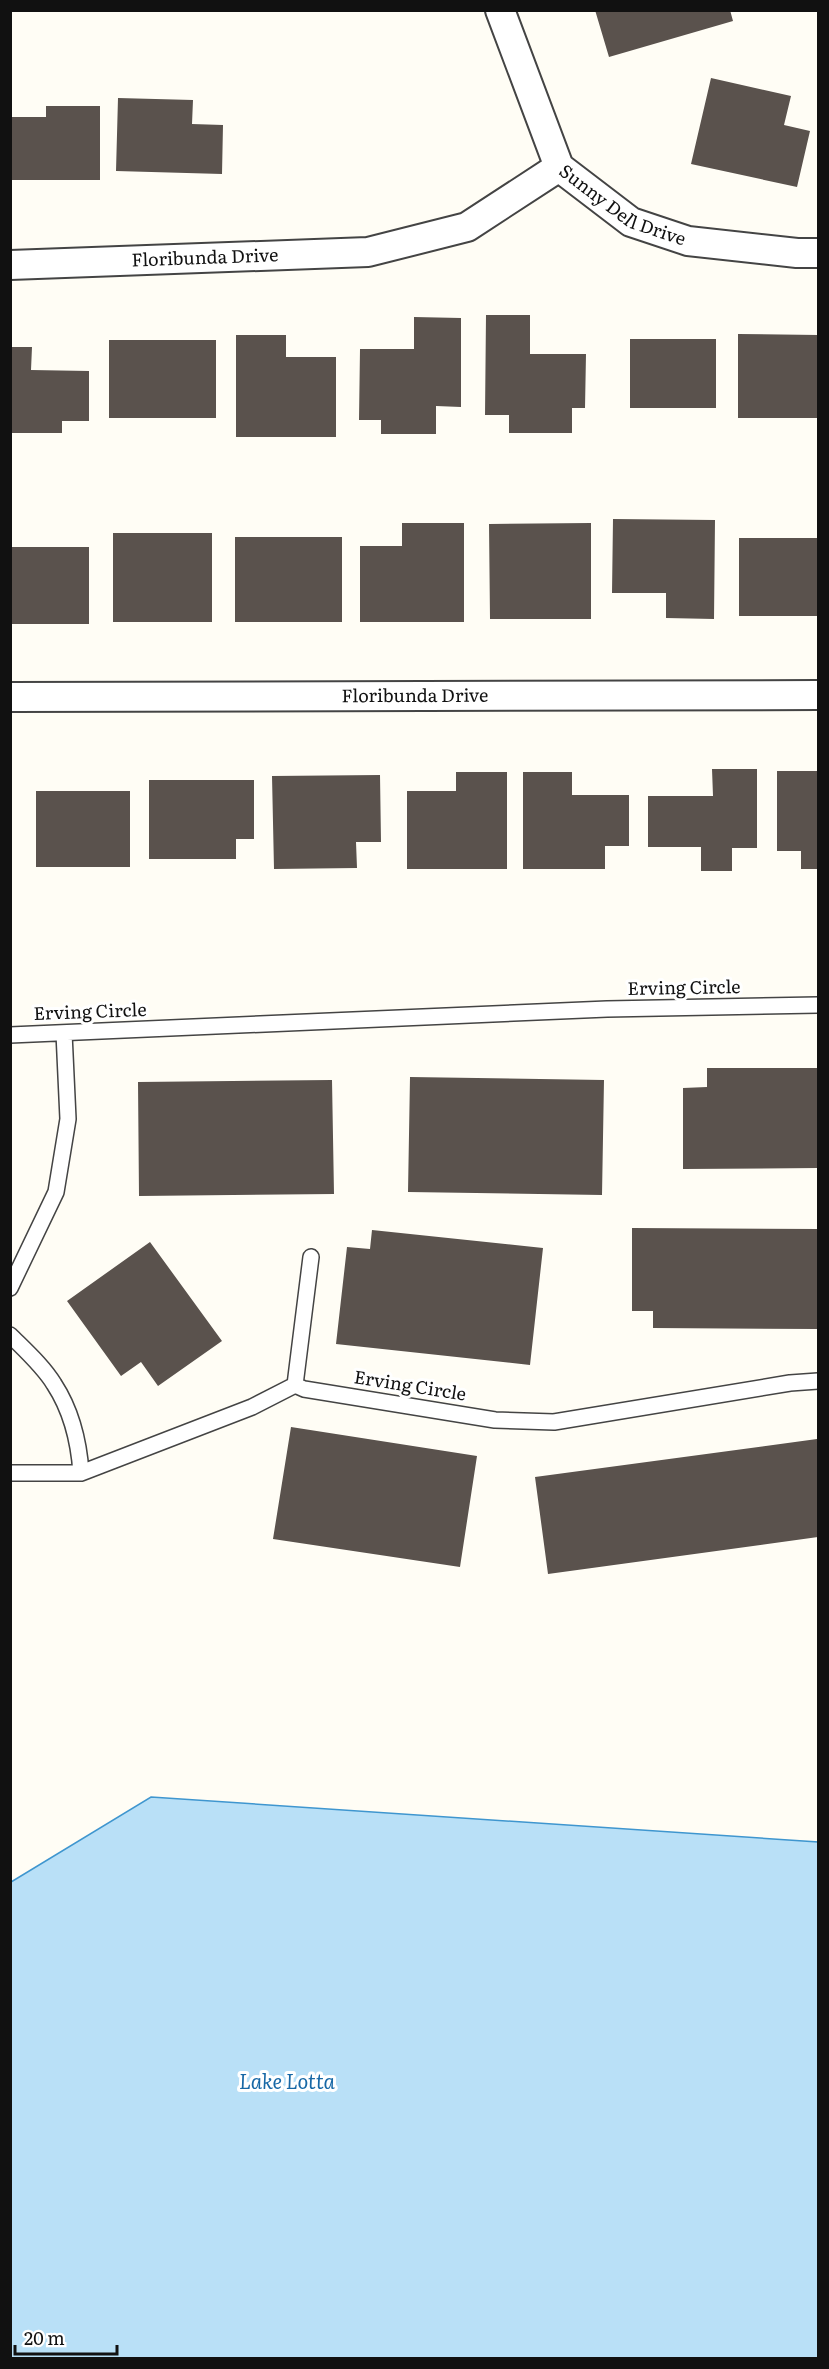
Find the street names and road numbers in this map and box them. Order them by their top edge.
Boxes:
street label: Sunny Dell Drive [554,157,690,251]
street label: Floribunda Drive [131,240,279,273]
street label: Floribunda Drive [342,681,488,708]
street label: Erving Circle [627,972,741,1001]
street label: Erving Circle [33,995,147,1026]
street label: Erving Circle [352,1362,468,1407]

